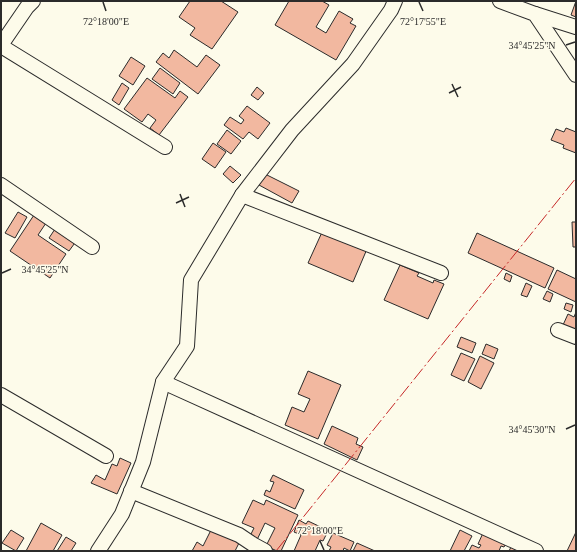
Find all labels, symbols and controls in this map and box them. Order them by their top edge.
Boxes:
text: 72°18'00"E [83,16,129,27]
text: 72°17'55"E [400,16,446,27]
text: 34°45'25"N [508,40,556,51]
text: 34°45'25"N [21,264,69,275]
text: 34°45'30"N [508,424,556,435]
text: 72°18'00"E [297,525,343,536]

